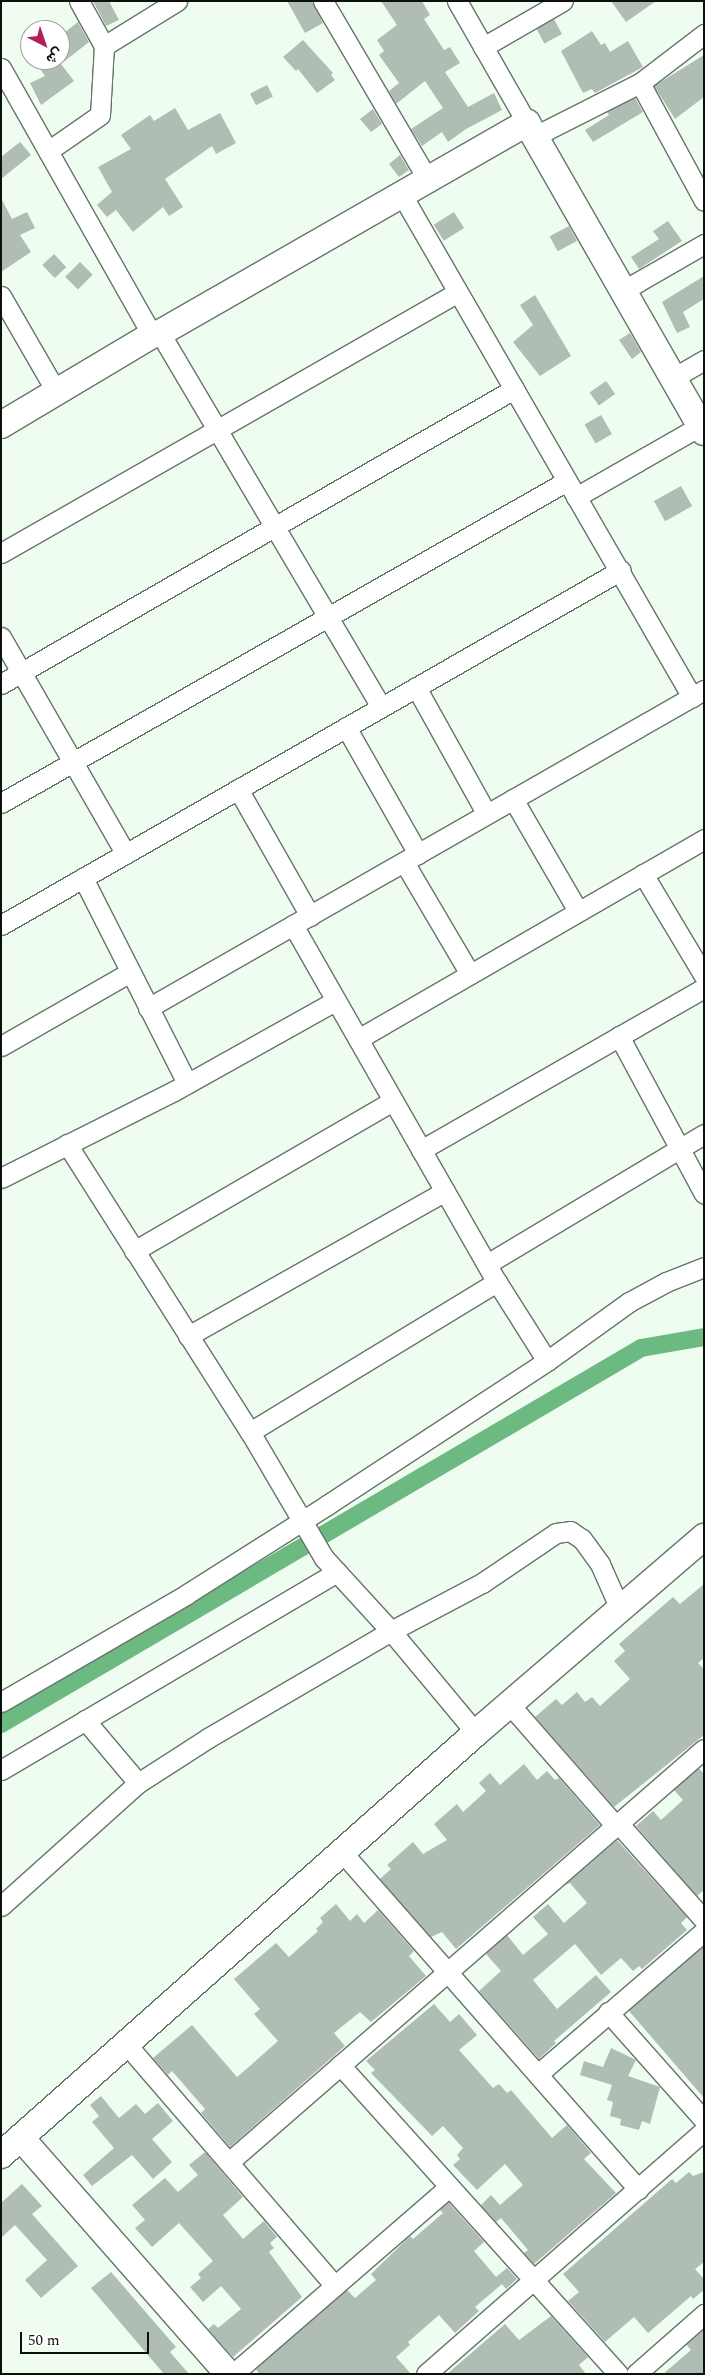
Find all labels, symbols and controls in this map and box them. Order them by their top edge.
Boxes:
north arrow [20,20,70,70]
text: ش [41,42,68,69]
scale bar [22,2322,151,2354]
text: 50 m [28,2329,60,2352]

